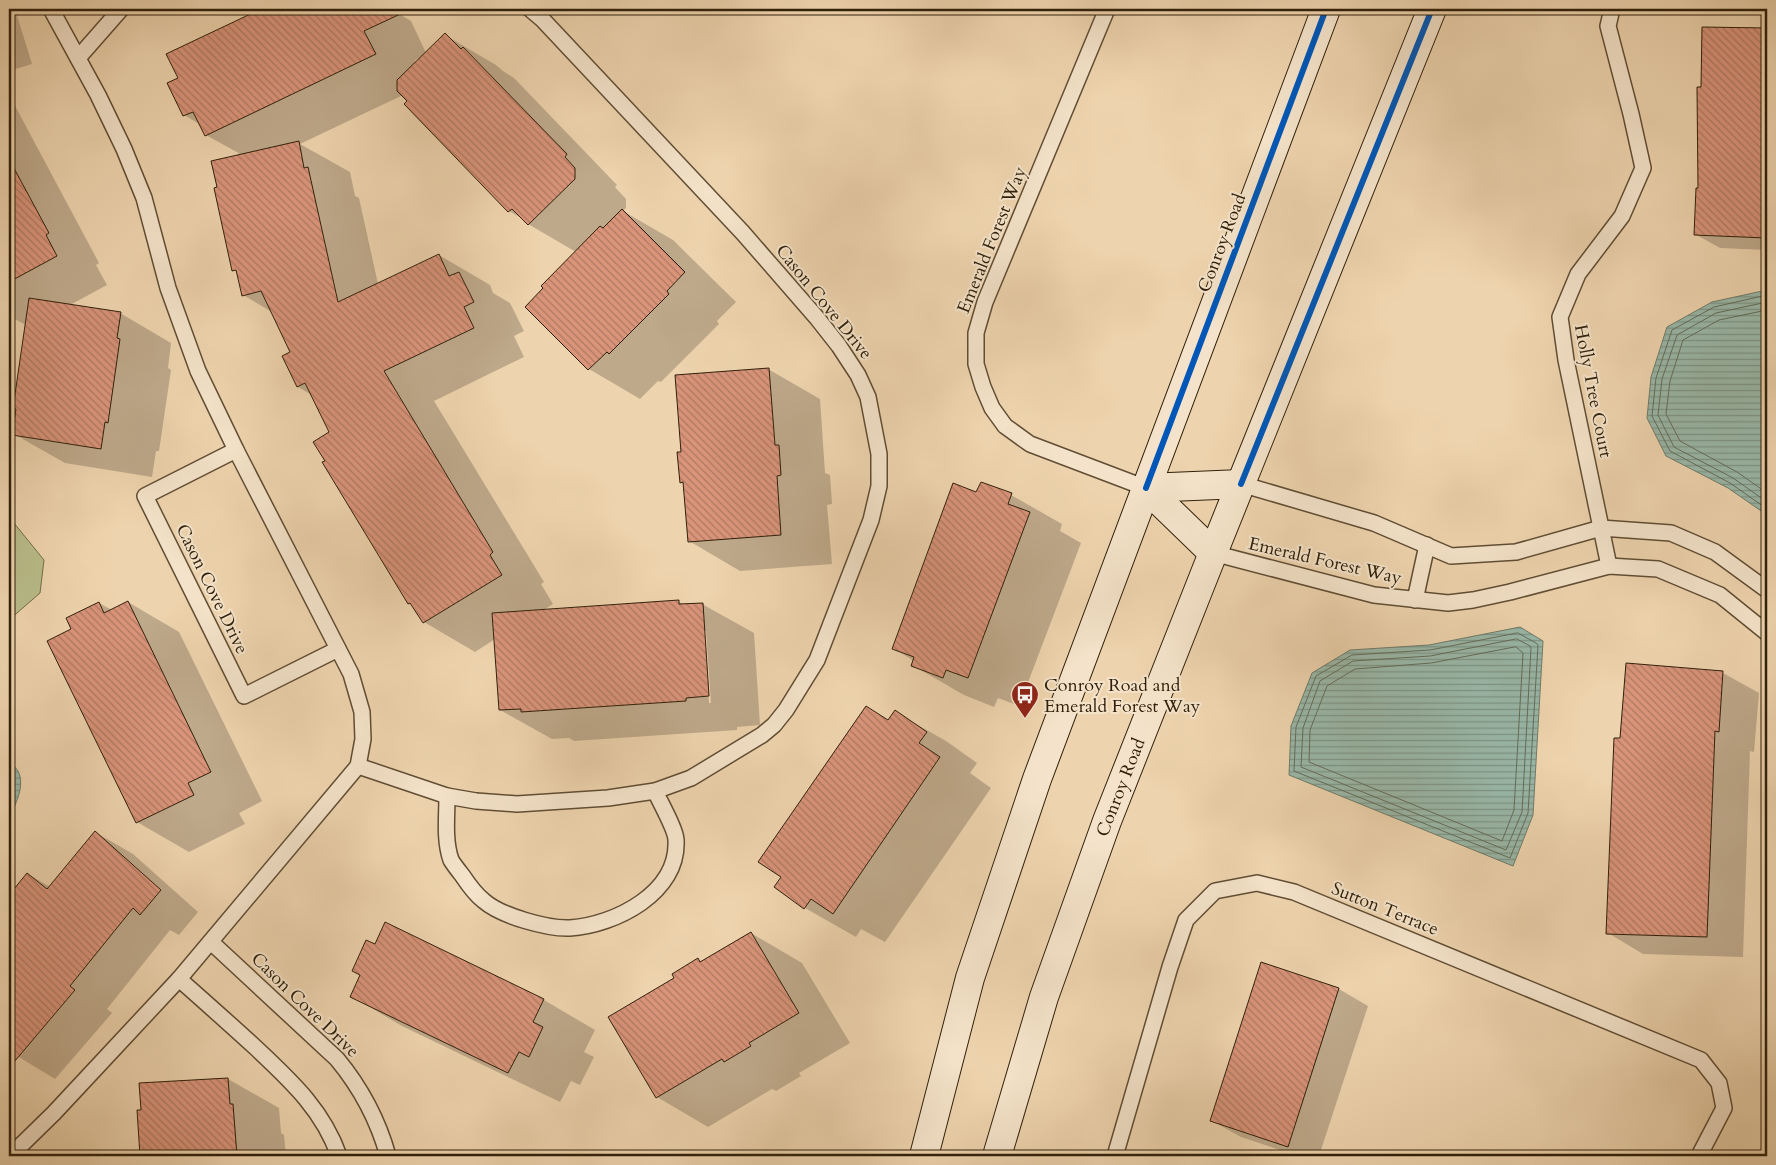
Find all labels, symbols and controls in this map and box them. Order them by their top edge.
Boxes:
street label: Emerald Forest Way [951,162,1033,317]
street label: Conroy Road [1192,190,1252,296]
street label: Cason Cove Drive [770,239,878,365]
street label: Holly Tree Court [1568,322,1618,460]
street label: Cason Cove Drive [170,520,254,658]
street label: Emerald Forest Way [1246,531,1404,591]
place label: Conroy Road and Emerald Forest Way [1044,673,1201,719]
bus stop icon: Conroy Road and Emerald Forest Way [1010,680,1040,719]
street label: Conroy Road [1090,734,1151,840]
street label: Sutton Terrace [1328,876,1442,942]
street label: Cason Cove Drive [245,947,365,1063]

